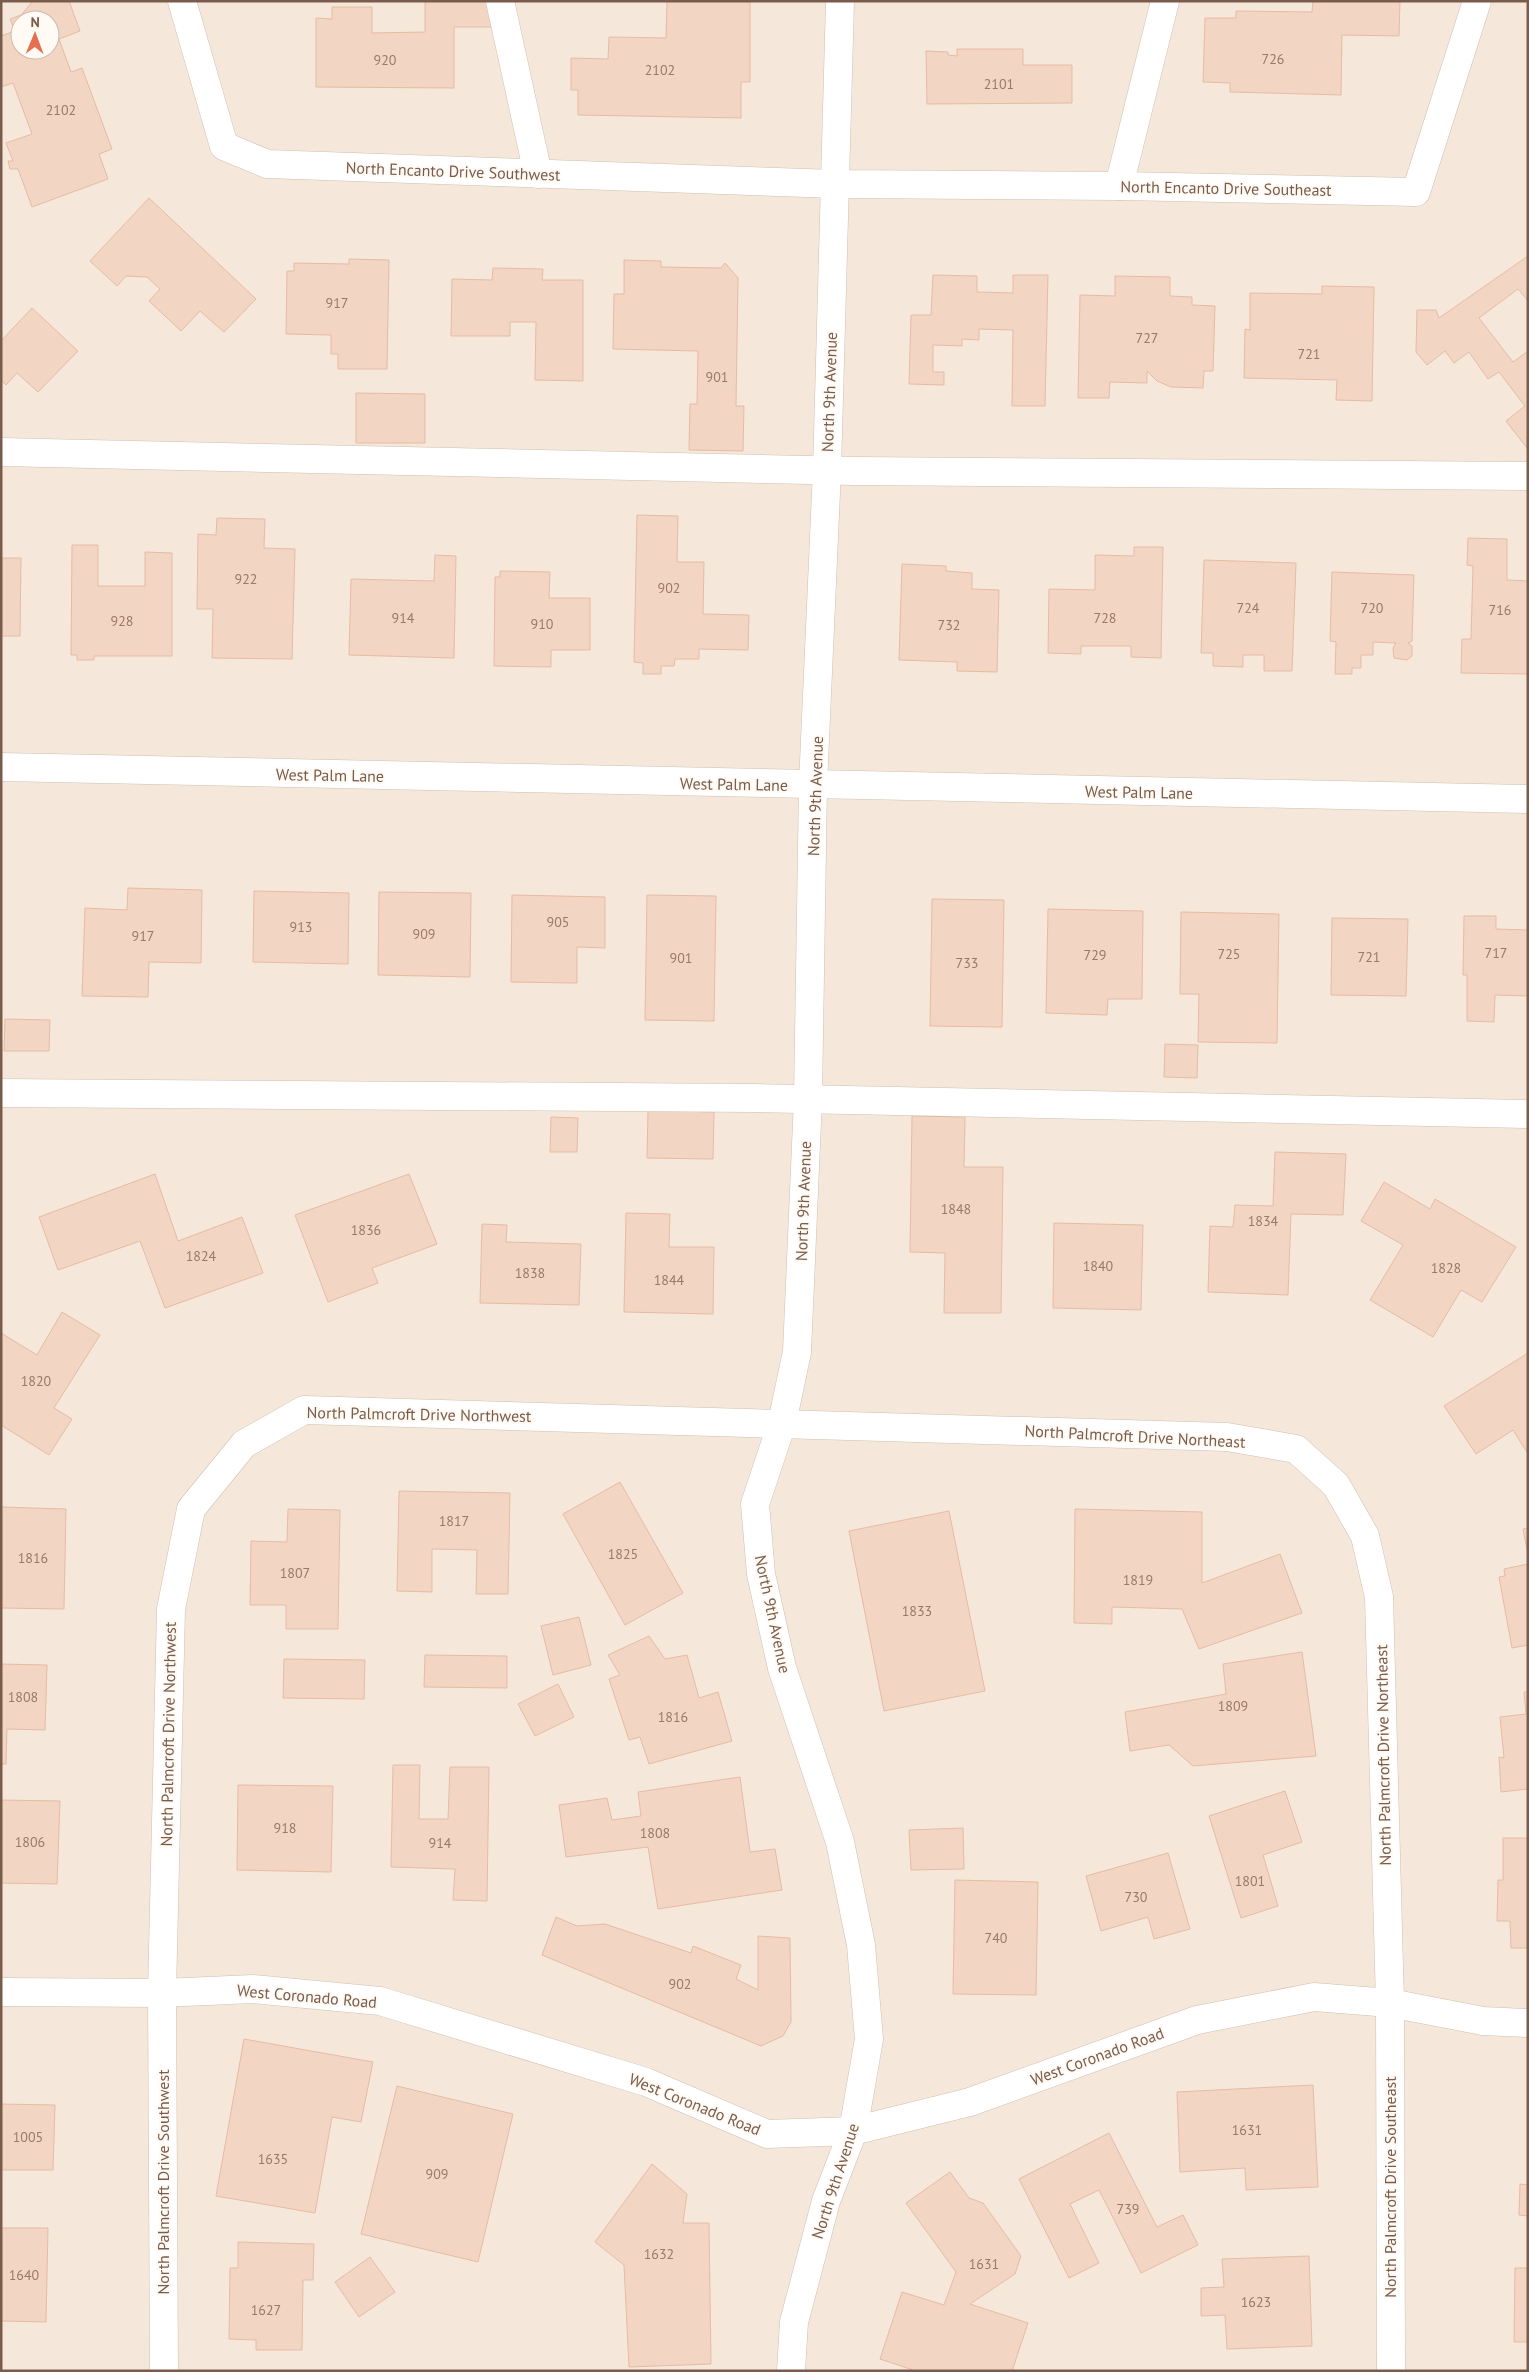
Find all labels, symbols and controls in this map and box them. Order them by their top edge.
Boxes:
north arrow [10,10,60,60]
text: N [30,13,40,31]
house number: 726 [1262,50,1284,68]
house number: 920 [374,51,397,69]
house number: 2102 [645,61,675,79]
house number: 2101 [984,75,1014,93]
house number: 2102 [46,101,76,119]
street label: North Encanto Drive Southwest [345,157,561,185]
street label: North Encanto Drive Southeast [1120,176,1332,200]
house number: 917 [326,294,348,312]
house number: 727 [1136,329,1158,347]
street label: North 9th Avenue [817,332,841,452]
house number: 721 [1298,345,1320,363]
house number: 901 [706,368,728,386]
house number: 922 [235,570,257,588]
house number: 902 [658,579,680,597]
house number: 724 [1237,599,1260,617]
house number: 720 [1361,599,1384,617]
house number: 716 [1489,601,1511,619]
house number: 914 [392,609,415,627]
house number: 728 [1094,609,1116,627]
house number: 928 [111,612,133,630]
house number: 910 [531,615,554,633]
house number: 732 [938,616,960,634]
street label: North 9th Avenue [803,736,827,856]
street label: West Palm Lane [276,764,384,786]
street label: West Palm Lane [680,773,788,795]
street label: West Palm Lane [1085,781,1193,803]
house number: 905 [547,913,569,931]
house number: 913 [290,918,312,936]
house number: 909 [413,925,435,943]
house number: 917 [132,927,154,945]
house number: 717 [1485,944,1507,962]
house number: 725 [1218,945,1240,963]
house number: 729 [1084,946,1106,964]
house number: 721 [1358,948,1380,966]
house number: 901 [670,949,692,967]
house number: 733 [956,954,978,972]
street label: North 9th Avenue [791,1141,815,1261]
house number: 1848 [941,1200,971,1218]
house number: 1834 [1248,1212,1279,1230]
house number: 1836 [351,1221,381,1239]
house number: 1824 [186,1247,217,1265]
house number: 1840 [1083,1257,1114,1275]
house number: 1828 [1431,1259,1461,1277]
house number: 1838 [515,1264,545,1282]
house number: 1844 [654,1271,685,1289]
house number: 1820 [21,1372,52,1390]
street label: North Palmcroft Drive Northwest [306,1402,532,1426]
street label: North Palmcroft Drive Northeast [1024,1420,1246,1452]
house number: 1817 [439,1512,469,1530]
house number: 1825 [608,1545,638,1563]
house number: 1816 [18,1549,48,1567]
street label: North 9th Avenue [751,1553,795,1675]
house number: 1807 [280,1564,310,1582]
house number: 1819 [1123,1571,1153,1589]
house number: 1833 [902,1602,932,1620]
street label: North Palmcroft Drive Northwest [156,1621,180,1847]
street label: North Palmcroft Drive Northeast [1371,1644,1395,1866]
house number: 1808 [8,1688,38,1706]
house number: 1809 [1218,1697,1248,1715]
house number: 1816 [658,1708,688,1726]
house number: 918 [274,1819,296,1837]
house number: 1808 [640,1824,670,1842]
house number: 1806 [15,1833,45,1851]
house number: 914 [429,1834,452,1852]
house number: 1801 [1235,1872,1265,1890]
house number: 730 [1125,1888,1148,1906]
house number: 740 [985,1929,1008,1947]
house number: 902 [669,1975,691,1993]
street label: West Coronado Road [236,1980,378,2012]
street label: West Coronado Road [1028,2023,1166,2089]
street label: West Coronado Road [626,2068,764,2140]
street label: North Palmcroft Drive Southwest [153,2069,173,2295]
street label: North Palmcroft Drive Southeast [1380,2076,1400,2298]
street label: North 9th Avenue [807,2121,863,2241]
house number: 1631 [1232,2121,1262,2139]
house number: 1005 [13,2128,43,2146]
house number: 1635 [258,2150,288,2168]
house number: 909 [426,2165,448,2183]
house number: 739 [1117,2200,1139,2218]
house number: 1632 [644,2245,674,2263]
house number: 1631 [969,2255,999,2273]
house number: 1640 [9,2266,40,2284]
house number: 1623 [1241,2293,1271,2311]
house number: 1627 [251,2301,281,2319]

